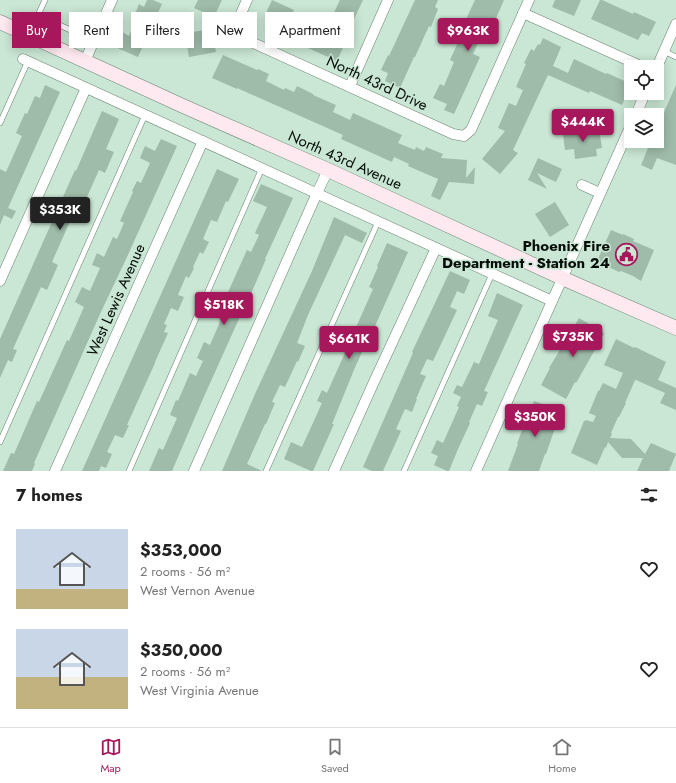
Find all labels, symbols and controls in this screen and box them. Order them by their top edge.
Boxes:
chip: Buy [12,12,61,48]
chip: Rent [69,12,123,48]
chip: Filters [131,12,194,48]
chip: New [202,12,257,48]
chip: Apartment [265,12,354,48]
pin: $963K [440,18,496,52]
text: $963K [447,21,489,40]
street label: North 43rd Drive [323,50,431,116]
map controls [624,60,664,148]
button: locate [624,60,664,100]
button: layers [624,108,664,148]
pin: $444K [555,109,611,143]
text: $444K [561,112,605,131]
street label: North 43rd Avenue [284,125,406,195]
pin: $353K [32,197,88,231]
text: $353K [39,200,81,219]
place label: Phoenix Fire Department - Station 24 [442,235,610,274]
street label: West Lewis Avenue [81,240,151,360]
public building icon: Phoenix Fire Department - Station 24 [613,242,639,268]
pin: $518K [196,292,252,326]
text: $518K [204,295,244,314]
pin: $735K [545,324,601,358]
pin: $661K [321,326,377,360]
text: $735K [552,327,594,346]
text: $661K [328,329,370,348]
pin: $350K [507,404,563,438]
text: $350K [514,407,556,426]
text: 7 homes [16,483,83,507]
icon: filters [638,484,660,506]
text: $353,000 [140,538,222,562]
icon: home [48,545,96,593]
icon: heart [638,558,660,580]
text: 2 rooms · 56 m² [140,562,230,581]
text: West Vernon Avenue [140,581,255,600]
text: $350,000 [140,638,223,662]
icon: home [48,645,96,693]
icon: heart [638,658,660,680]
text: 2 rooms · 56 m² [140,662,230,681]
text: West Virginia Avenue [140,681,259,700]
tab: Map [100,736,122,776]
tab: Saved [321,736,349,776]
tab: Home [548,736,576,776]

